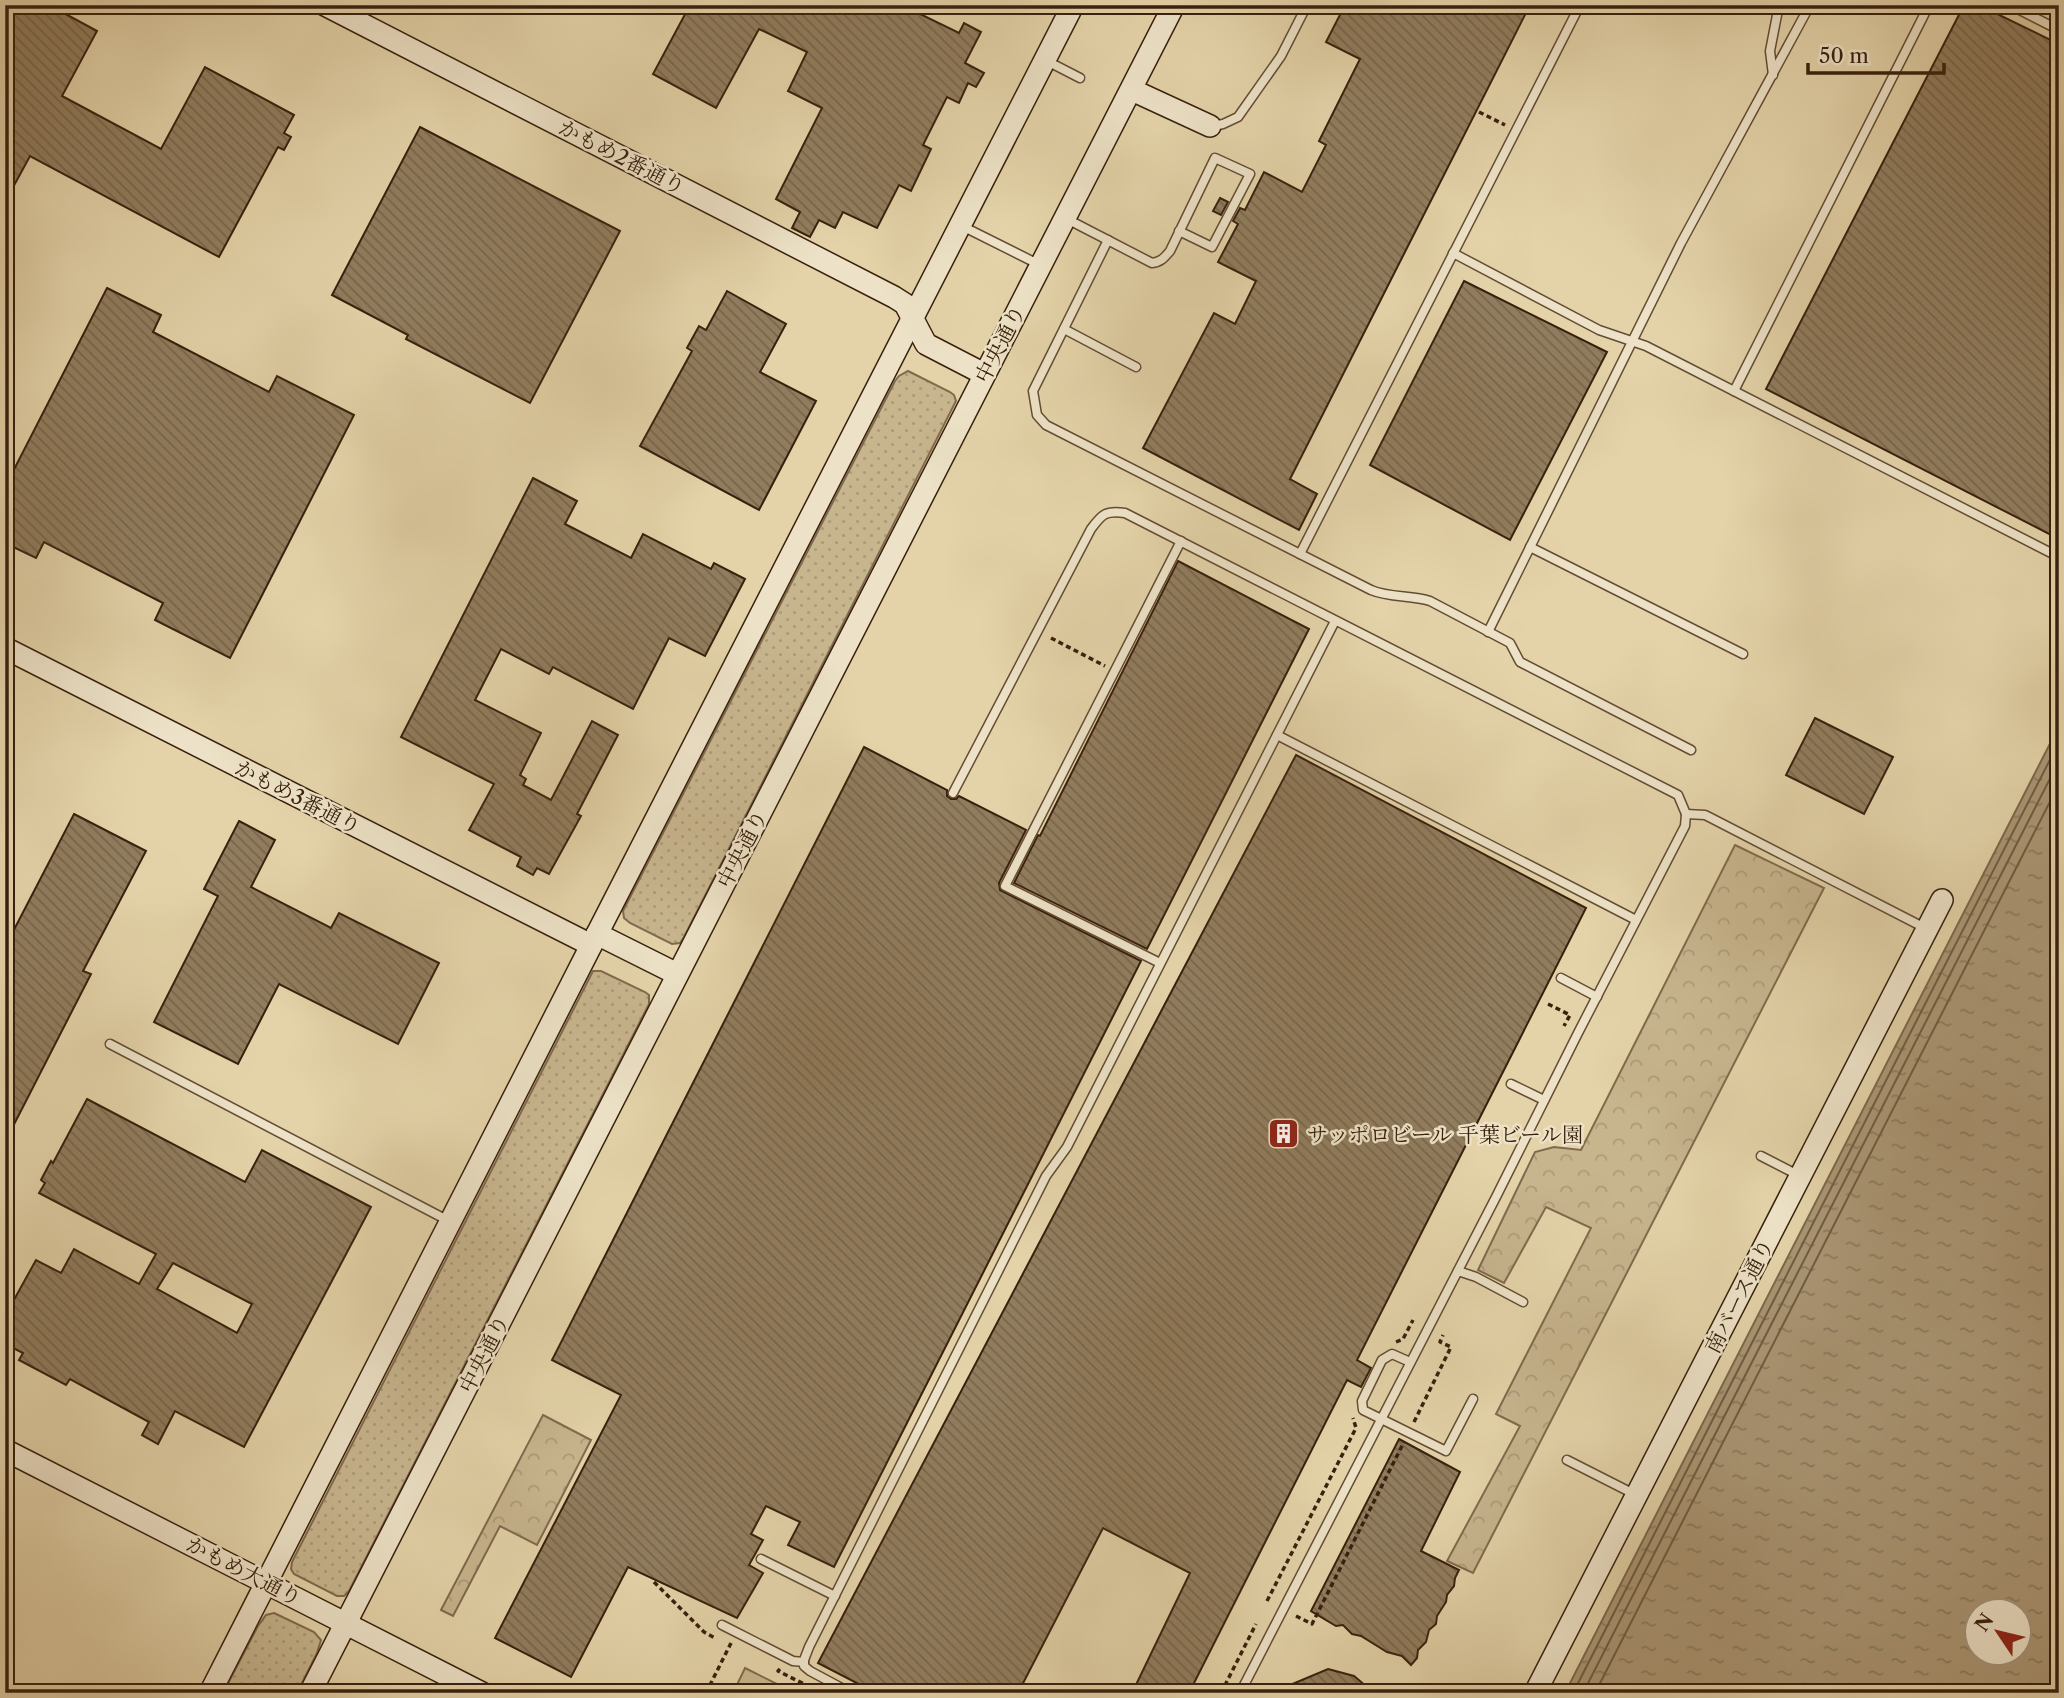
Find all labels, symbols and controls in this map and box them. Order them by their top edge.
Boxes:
scale bar [1808,32,1945,76]
text: 50 m [1819,43,1869,68]
street label: かもめ2番通り [555,115,689,199]
street label: 中央通り [970,301,1030,387]
street label: かもめ3番通り [231,755,365,839]
street label: 中央通り [712,806,772,892]
building icon: サッポロビール 千葉ビール園 [1267,1117,1301,1151]
place label: サッポロビール 千葉ビール園 [1307,1122,1583,1147]
street label: 南バース通り [1699,1235,1779,1357]
street label: 中央通り [454,1311,514,1397]
street label: かもめ大通り [182,1531,306,1611]
north arrow [1962,1596,2032,1666]
text: N [1970,1609,1999,1636]

